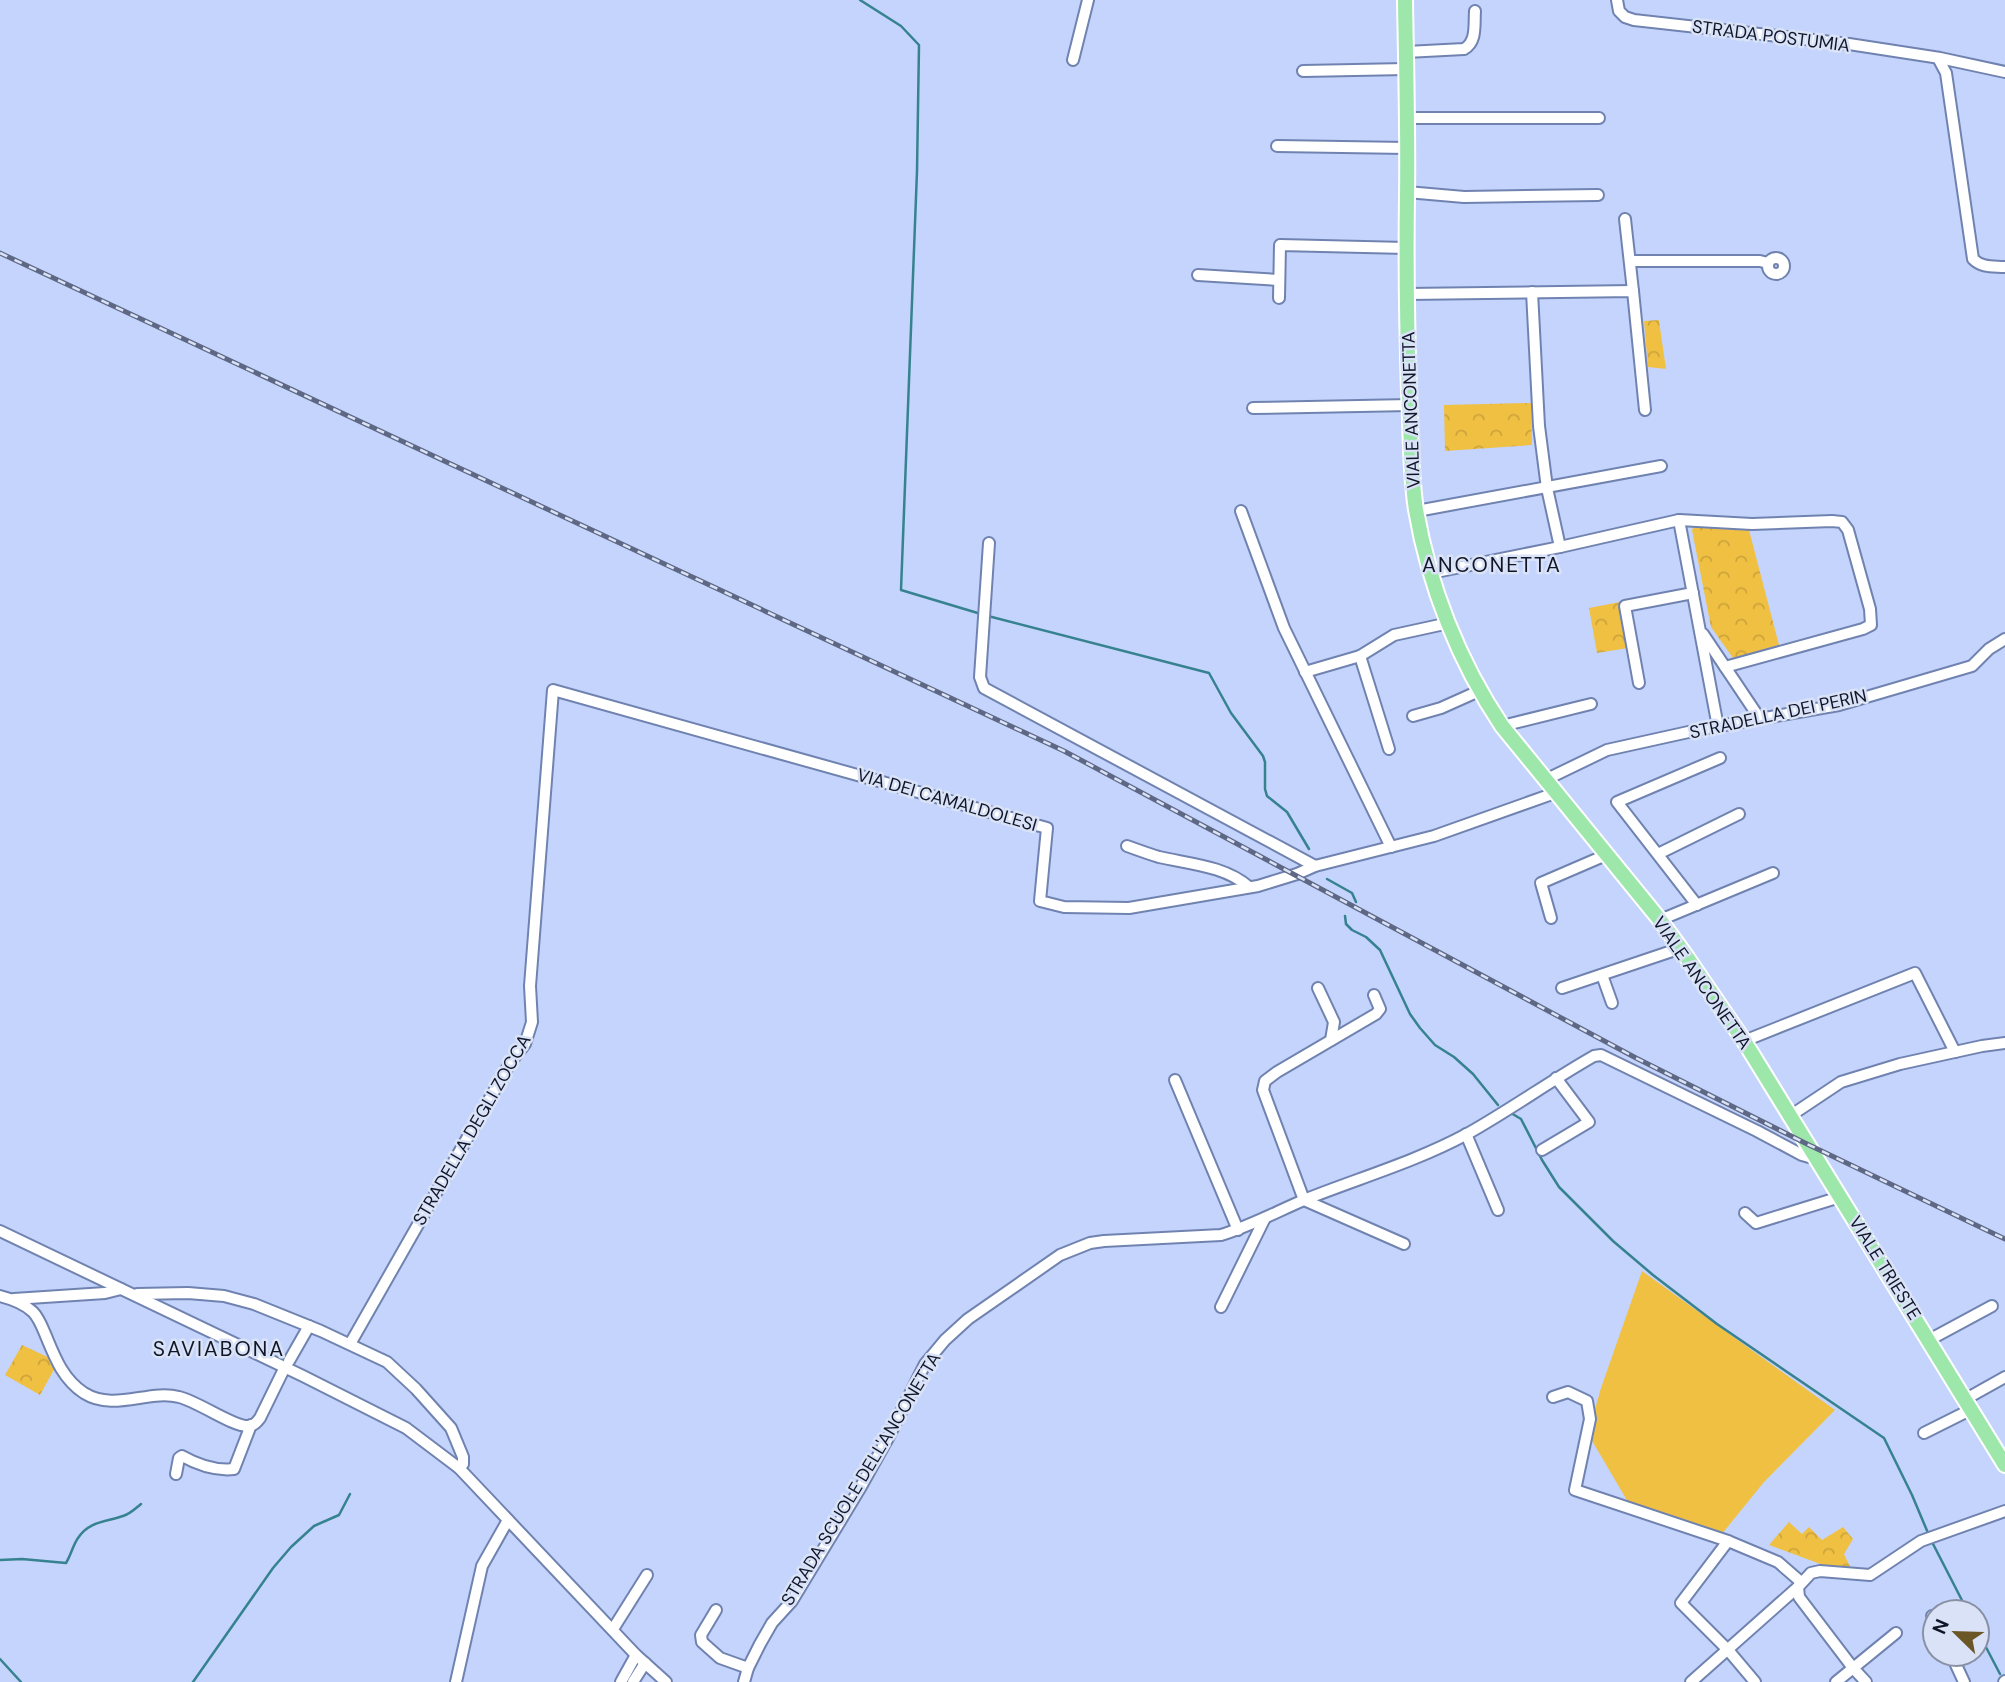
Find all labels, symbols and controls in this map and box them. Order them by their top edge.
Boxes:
street label: STRADA POSTUMIA [1691,14,1851,58]
street label: VIALE ANCONETTA [1396,331,1426,489]
district label: ANCONETTA [1422,551,1562,579]
street label: STRADELLA DEI PERIN [1687,683,1869,745]
street label: VIA DEI CAMALDOLESI [854,763,1040,837]
street label: VIALE ANCONETTA [1647,912,1757,1054]
street label: STRADELLA DEGLI ZOCCA [407,1030,537,1230]
street label: VIALE TRIESTE [1843,1212,1927,1324]
district label: SAVIABONA [153,1335,285,1363]
street label: STRADA SCUOLE DELL'ANCONETTA [776,1348,946,1610]
north arrow [1921,1598,1991,1668]
text: N [1927,1615,1955,1638]

